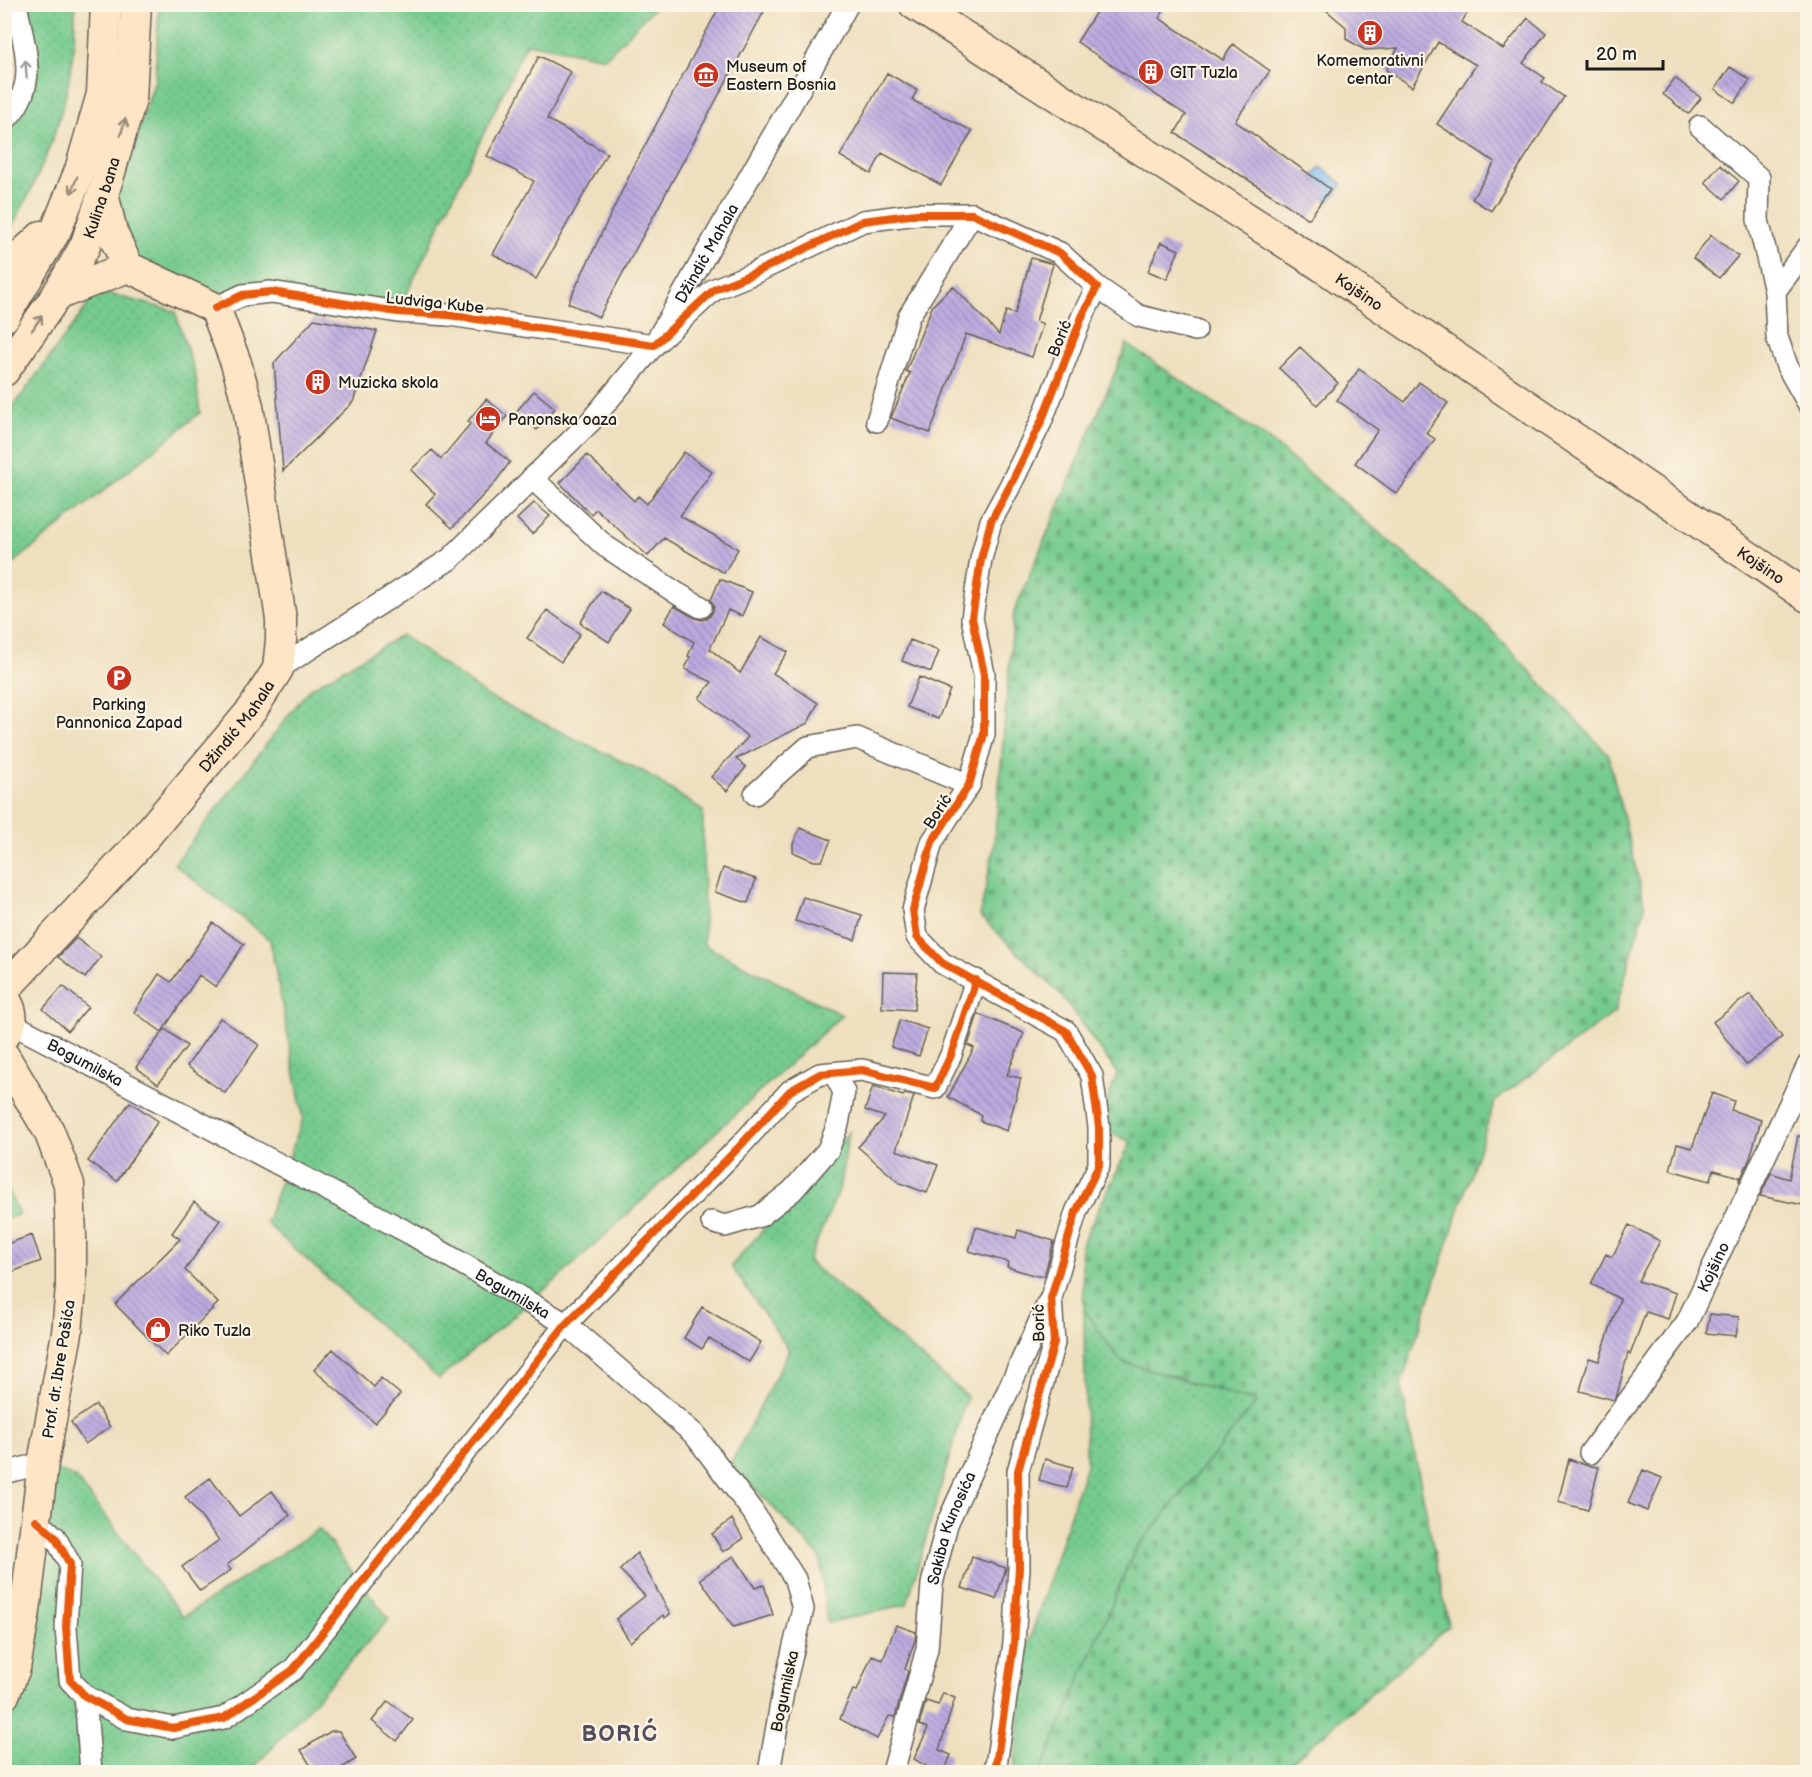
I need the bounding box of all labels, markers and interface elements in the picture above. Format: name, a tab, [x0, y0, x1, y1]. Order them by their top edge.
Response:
building icon: Komemorativni centar	[1355, 18, 1385, 48]
scale bar	[1587, 33, 1664, 71]
text: 20 m	[1596, 44, 1637, 65]
place label: Komemorativni centar	[1316, 52, 1424, 89]
building icon: GIT Tuzla	[1136, 57, 1166, 87]
place label: Museum of Eastern Bosnia	[726, 58, 836, 95]
one-way arrow	[21, 60, 32, 80]
museum icon: Museum of Eastern Bosnia	[691, 60, 721, 90]
place label: GIT Tuzla	[1170, 64, 1238, 83]
one-way arrow	[118, 118, 129, 137]
street label: Kulina bana	[80, 155, 125, 242]
one-way arrow	[68, 175, 79, 194]
street label: Džindić Mahala	[672, 201, 743, 307]
street label: Kojšino	[1331, 270, 1386, 316]
street label: Ludviga Kube	[385, 289, 485, 318]
one-way arrow	[31, 315, 43, 332]
street label: Borić	[1044, 317, 1076, 360]
building icon: Muzicka skola	[303, 367, 333, 397]
place label: Muzicka skola	[338, 374, 439, 393]
hotel icon: Panonska oaza	[473, 404, 503, 434]
place label: Panonska oaza	[508, 411, 617, 430]
street label: Kojšino	[1733, 543, 1788, 589]
parking icon: Parking Pannonica Zapad	[104, 663, 134, 693]
street label: Džindić Mahala	[196, 677, 279, 777]
place label: Parking Pannonica Zapad	[56, 696, 182, 733]
street label: Borić	[920, 790, 957, 833]
street label: Bogumilska	[43, 1036, 126, 1091]
street label: Kojšino	[1694, 1239, 1734, 1296]
street label: Bogumilska	[471, 1265, 553, 1324]
street label: Prof. dr. Ibre Pašića	[39, 1298, 80, 1440]
street label: Borić	[1030, 1303, 1049, 1342]
shop icon: Riko Tuzla	[143, 1315, 173, 1345]
place label: Riko Tuzla	[178, 1322, 251, 1341]
street label: Sakiba Kunosića	[924, 1469, 981, 1587]
street label: Bogumilska	[768, 1649, 803, 1734]
district label: BORIĆ	[582, 1718, 658, 1748]

